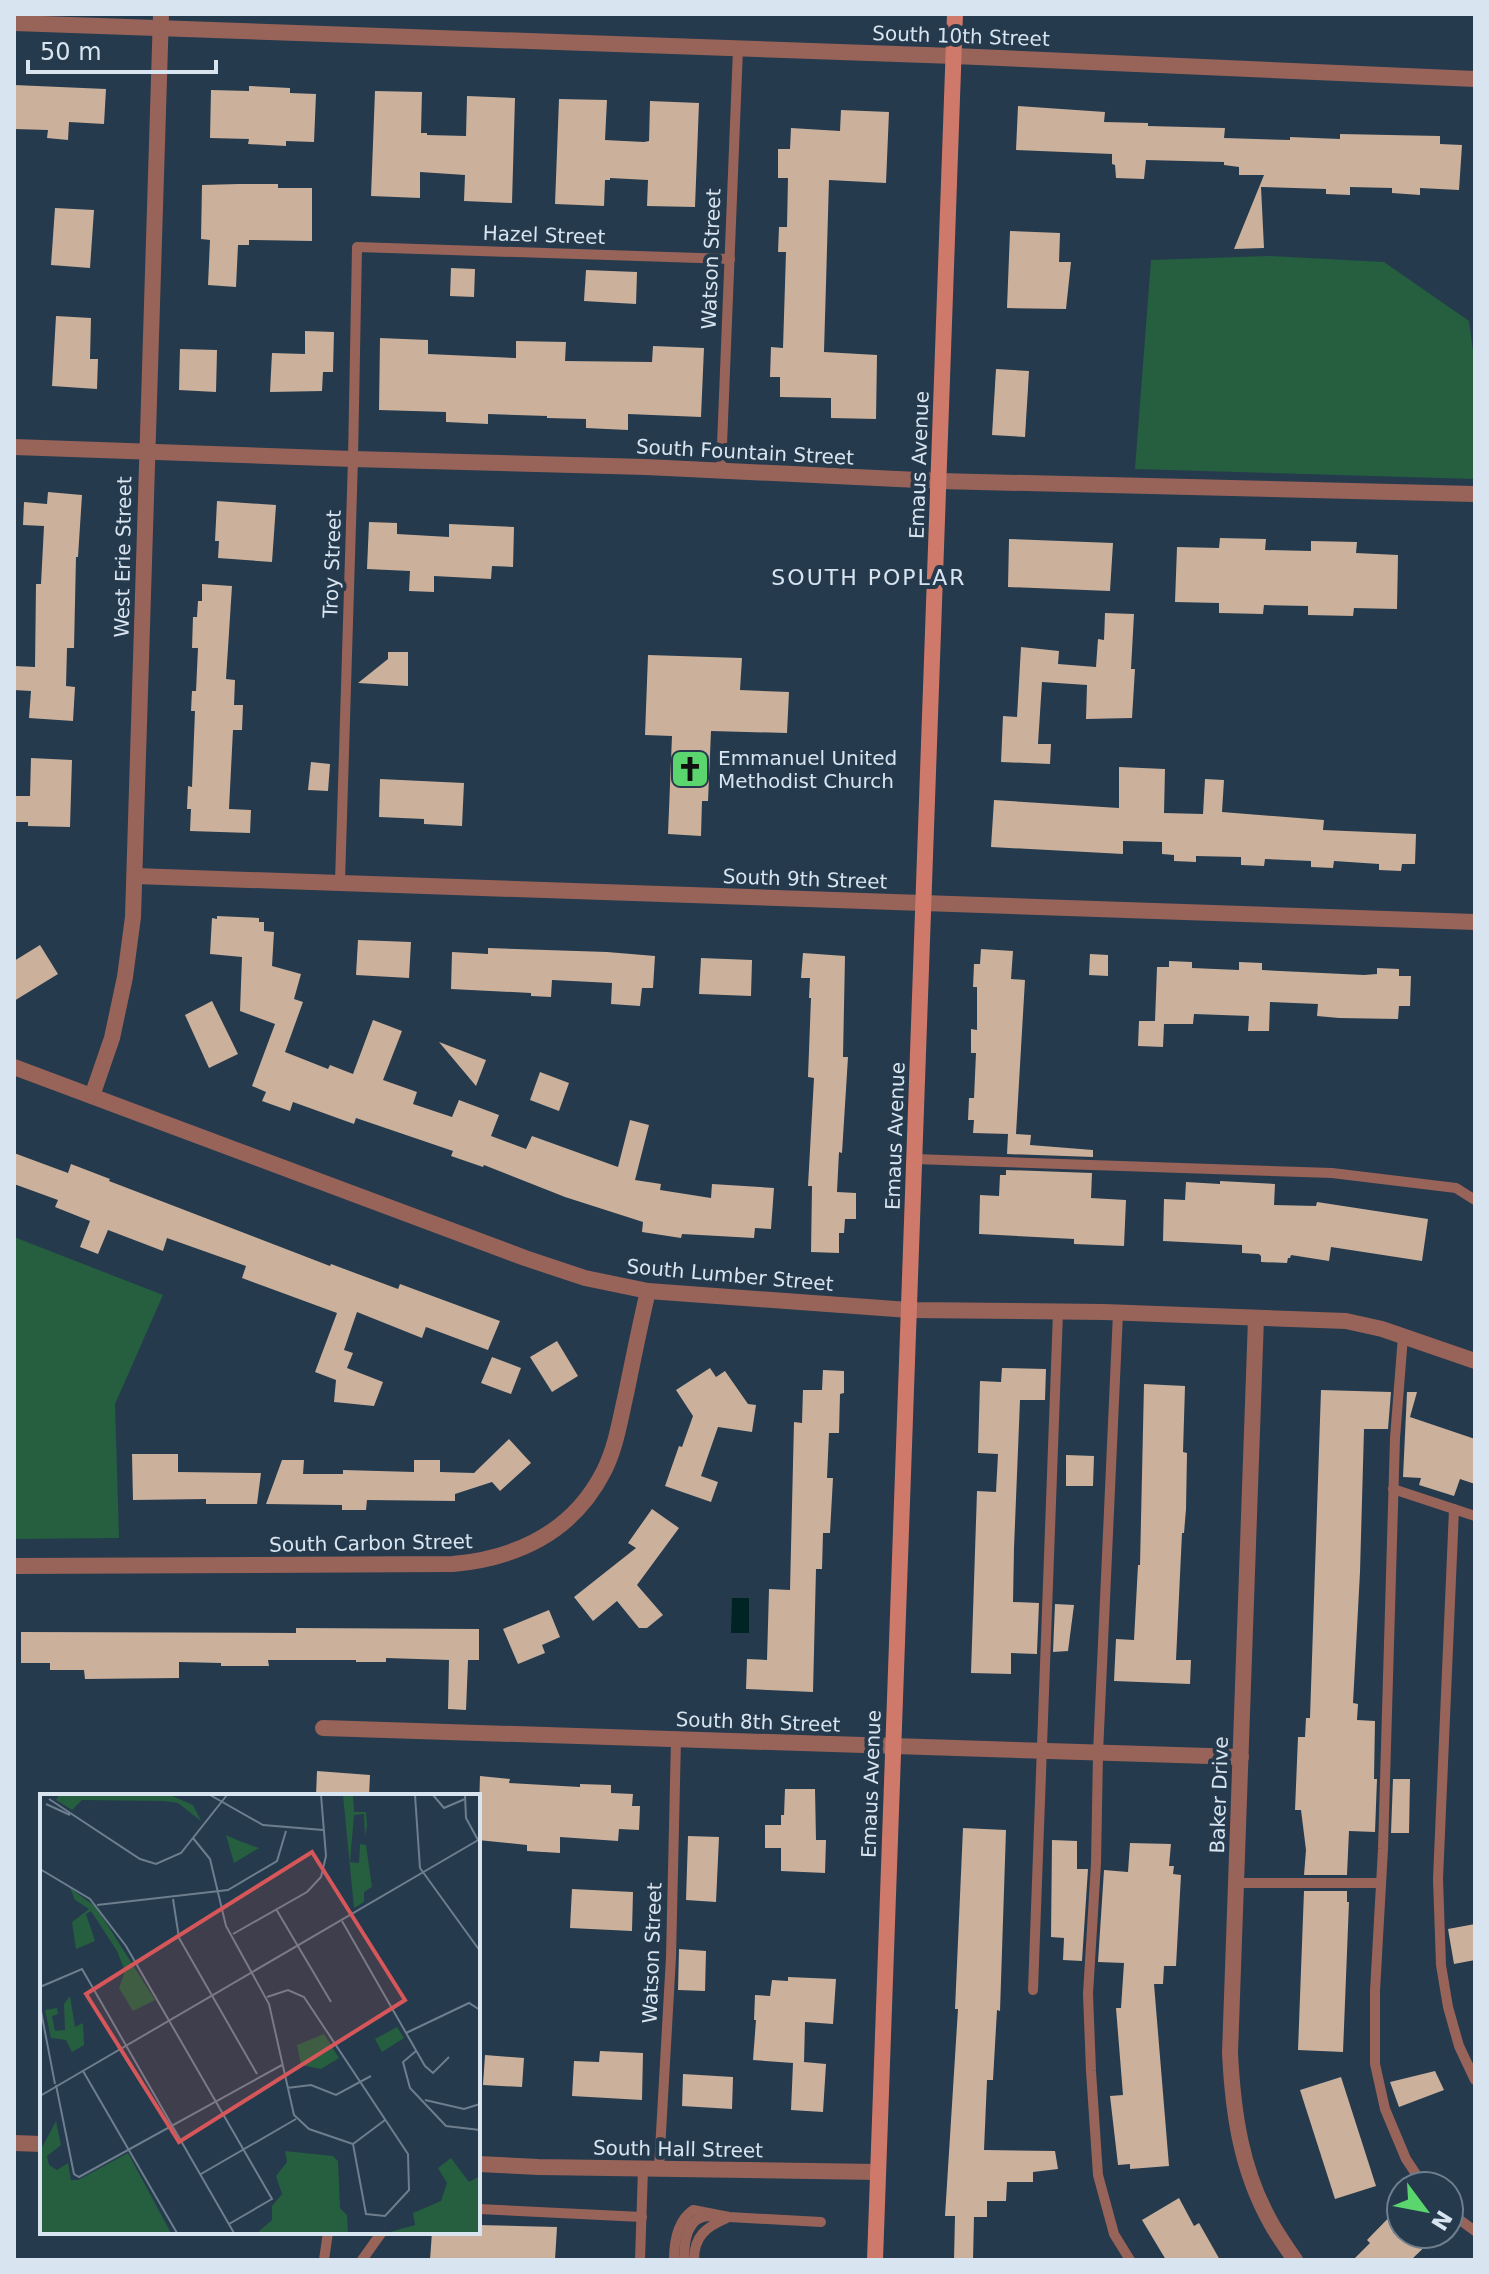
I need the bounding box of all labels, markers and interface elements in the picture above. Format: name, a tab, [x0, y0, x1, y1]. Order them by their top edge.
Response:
street label: South 10th Street	[872, 21, 1050, 51]
scale bar	[28, 24, 216, 74]
text: 50 m	[40, 38, 102, 66]
street label: Watson Street	[697, 188, 725, 330]
street label: Hazel Street	[482, 221, 606, 249]
street label: Emaus Avenue	[904, 391, 934, 539]
street label: South Fountain Street	[635, 434, 855, 470]
street label: West Erie Street	[110, 476, 136, 638]
street label: Troy Street	[318, 509, 346, 620]
district label: SOUTH POPLAR	[771, 565, 967, 590]
place label: Emmanuel United Methodist Church	[718, 746, 897, 793]
church icon: Emmanuel United Methodist Church	[669, 748, 711, 790]
street label: South 9th Street	[722, 864, 888, 894]
street label: Emaus Avenue	[880, 1062, 910, 1210]
street label: South Lumber Street	[625, 1254, 835, 1296]
street label: South Carbon Street	[269, 1529, 473, 1557]
street label: South 8th Street	[675, 1707, 841, 1737]
street label: Emaus Avenue	[856, 1710, 886, 1858]
street label: Baker Drive	[1205, 1736, 1233, 1854]
inset map	[40, 1794, 480, 2234]
street label: Watson Street	[638, 1882, 666, 2024]
street label: South Hall Street	[593, 2136, 763, 2162]
north arrow	[1385, 2170, 1465, 2250]
text: N	[1426, 2206, 1457, 2235]

